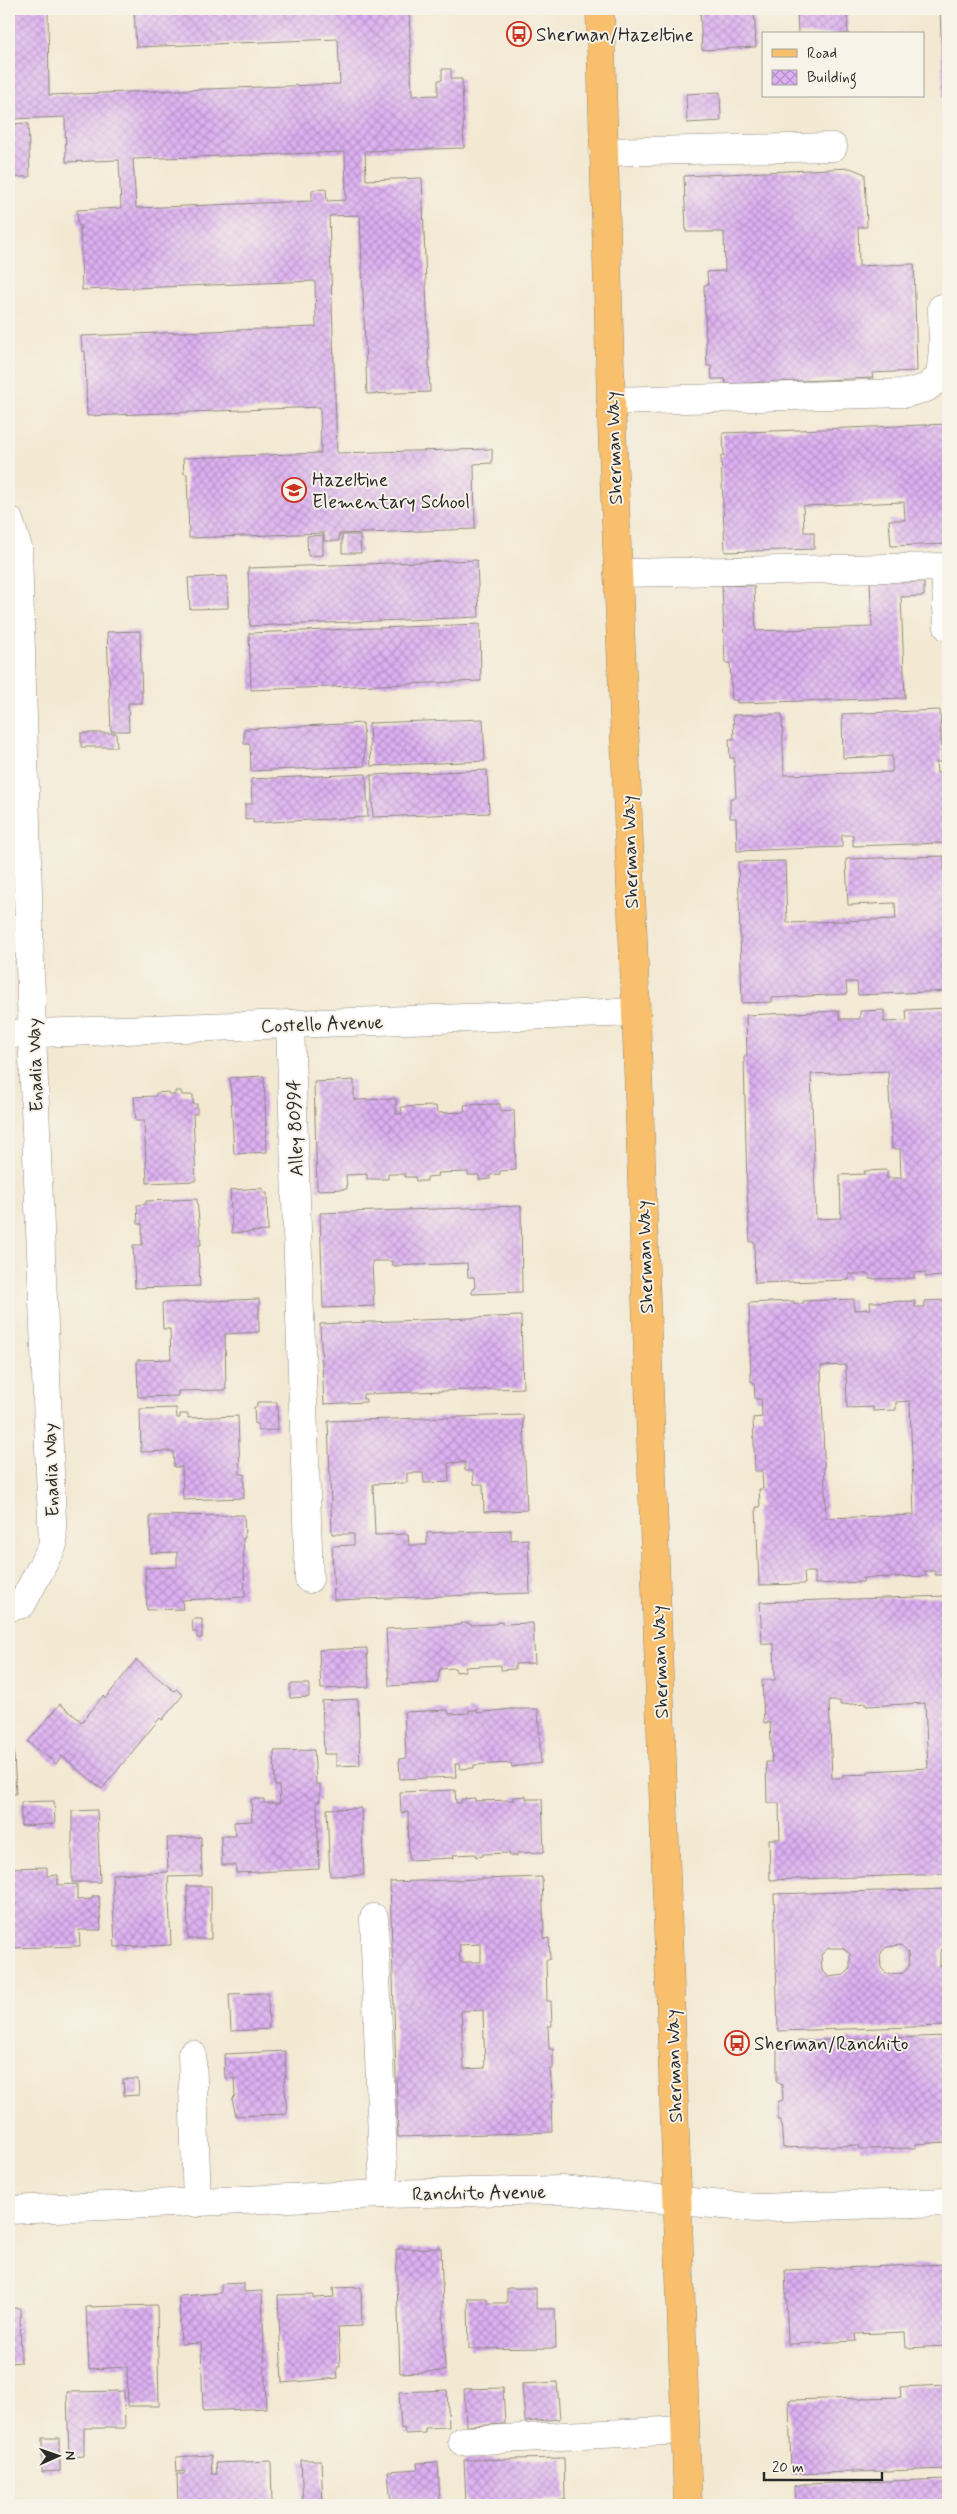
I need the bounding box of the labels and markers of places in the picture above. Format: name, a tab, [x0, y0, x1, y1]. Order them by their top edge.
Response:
bus stop icon: Sherman/Hazeltine	[506, 21, 532, 47]
place label: Sherman/Hazeltine	[536, 23, 694, 48]
place label: Hazeltine Elementary School	[312, 468, 470, 515]
school or university icon: Hazeltine Elementary School	[281, 477, 307, 503]
bus stop icon: Sherman/Ranchito	[724, 2030, 750, 2056]
place label: Sherman/Ranchito	[754, 2032, 908, 2057]

